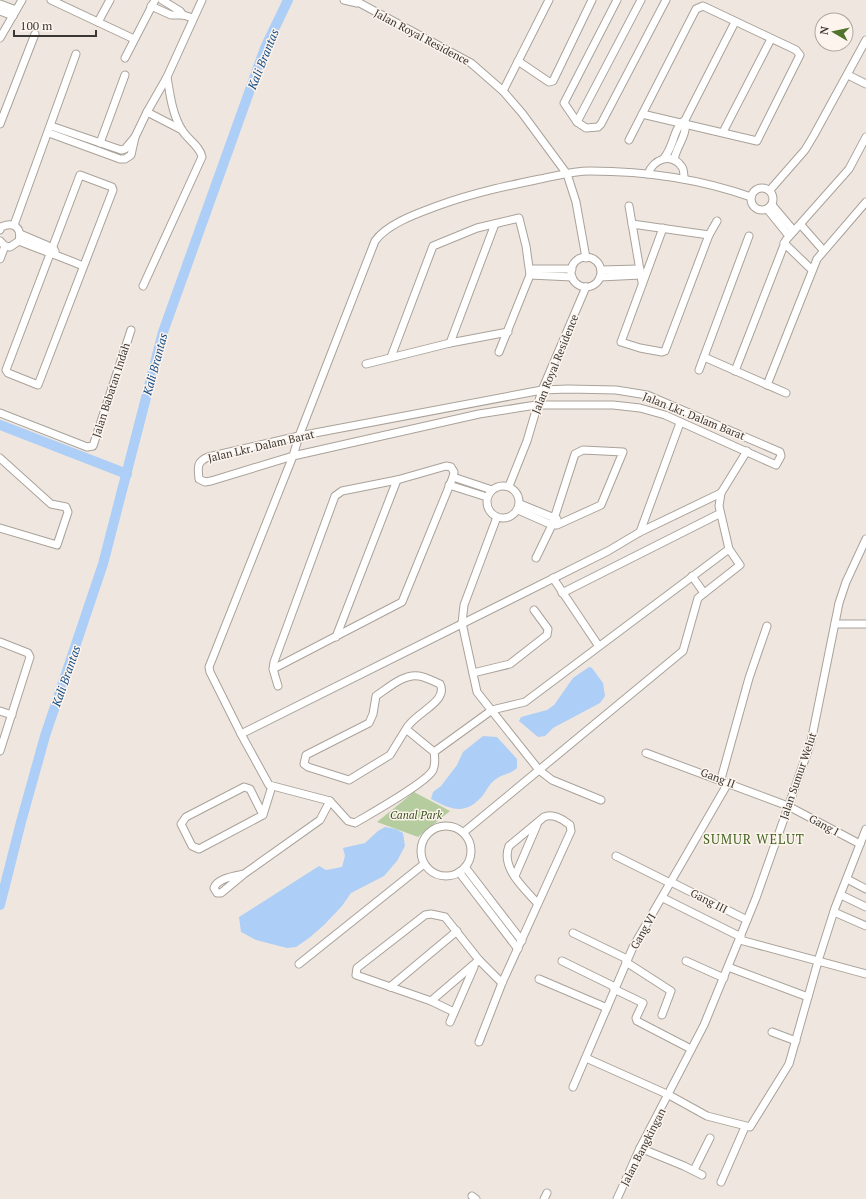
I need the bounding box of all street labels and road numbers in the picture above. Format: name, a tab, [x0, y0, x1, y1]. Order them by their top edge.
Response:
street label: Jalan Royal Residence	[372, 6, 473, 68]
street label: Jalan Royal Residence	[529, 312, 582, 416]
street label: Jalan Babatan Indah	[89, 340, 133, 439]
street label: Jalan Lkr. Dalam Barat	[641, 389, 747, 443]
street label: Jalan Lkr. Dalam Barat	[206, 427, 316, 465]
street label: Jalan Sumur Welut	[777, 731, 819, 821]
street label: Gang II	[699, 765, 737, 791]
street label: Gang I	[807, 811, 842, 839]
street label: Gang III	[688, 886, 730, 916]
street label: Gang VI	[627, 910, 659, 951]
street label: Jalan Bangkingan	[617, 1105, 669, 1188]

